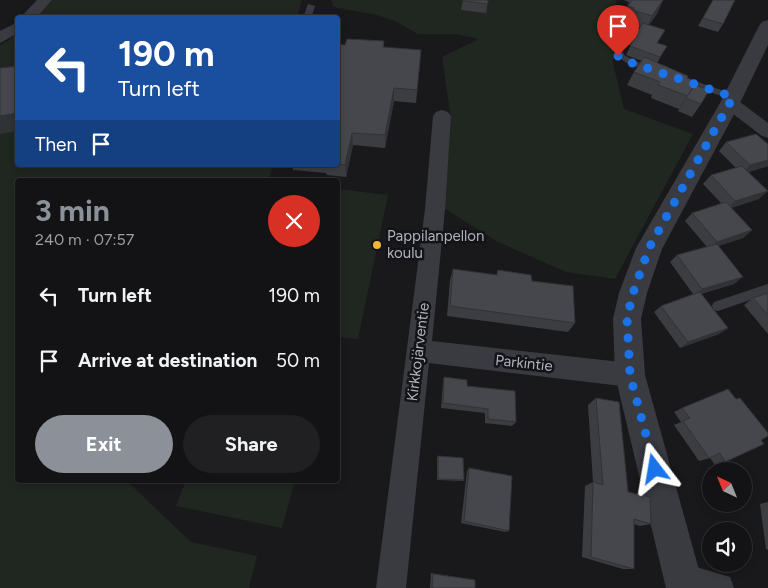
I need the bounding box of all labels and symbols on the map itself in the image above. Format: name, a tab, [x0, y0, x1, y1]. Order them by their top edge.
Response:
pin	[597, 5, 639, 56]
place label: Pappilanpellon koulu	[387, 227, 484, 262]
marker: Pappilanpellon koulu	[371, 239, 383, 251]
street label: Kirkkojärventie	[403, 302, 433, 402]
street label: Parkintie	[494, 351, 554, 375]
position arrow	[628, 442, 680, 494]
north arrow	[702, 462, 752, 512]

